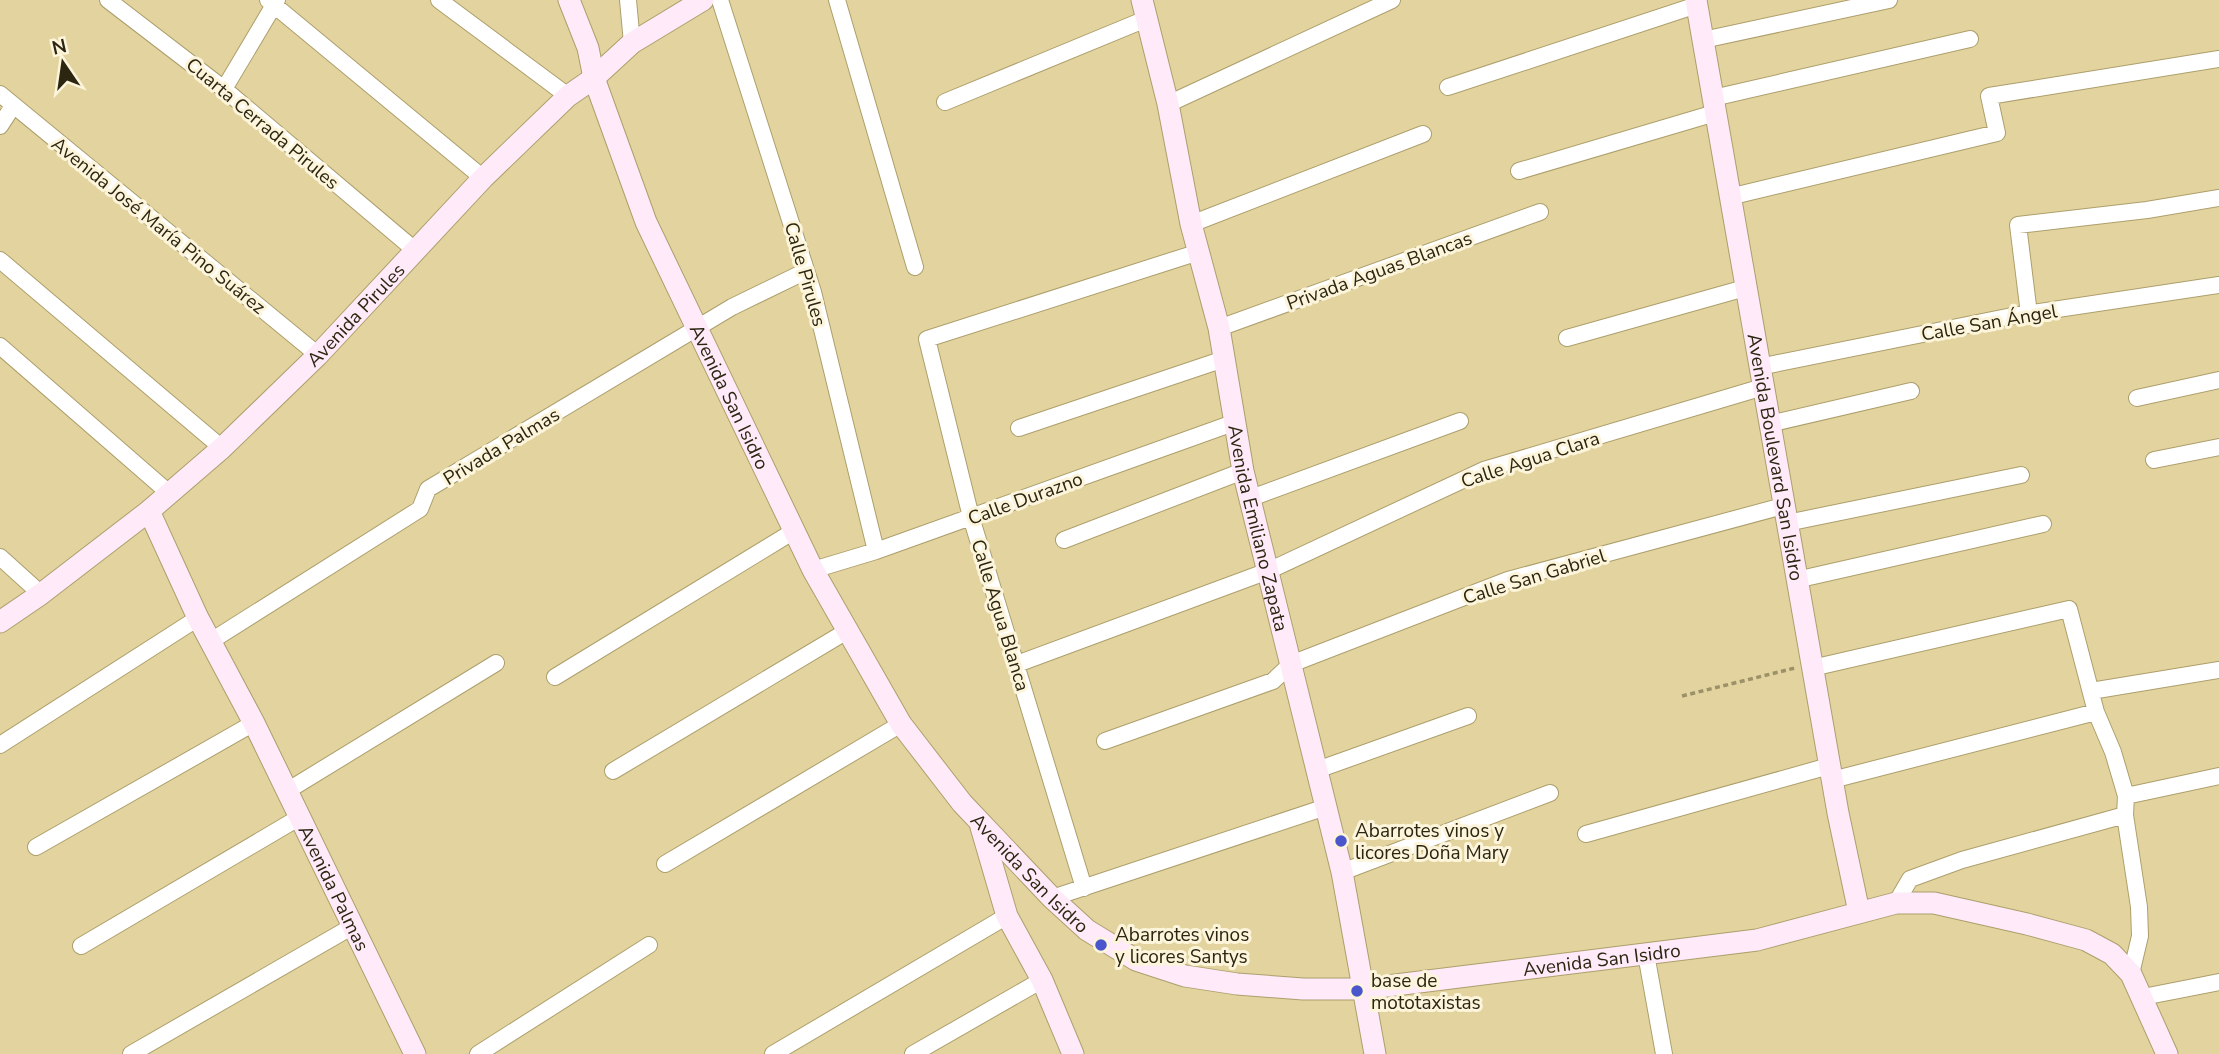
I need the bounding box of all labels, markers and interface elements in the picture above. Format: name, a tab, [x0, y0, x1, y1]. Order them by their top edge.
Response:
north arrow	[28, 28, 98, 98]
text: N	[50, 33, 69, 62]
street label: Cuarta Cerrada Pirules	[180, 52, 345, 196]
street label: Avenida José María Pino Suárez	[46, 131, 271, 320]
street label: Calle Pirules	[778, 219, 832, 329]
street label: Privada Aguas Blancas	[1283, 225, 1476, 317]
street label: Avenida Pirules	[301, 258, 411, 373]
street label: Calle San Ángel	[1919, 298, 2060, 348]
street label: Avenida San Isidro	[683, 320, 775, 474]
street label: Avenida Boulevard San Isidro	[1740, 332, 1809, 583]
street label: Privada Palmas	[438, 402, 565, 492]
street label: Avenida Emiliano Zapata	[1221, 423, 1294, 634]
street label: Calle Agua Clara	[1458, 425, 1603, 495]
street label: Calle Durazno	[964, 466, 1086, 532]
street label: Calle Agua Blanca	[965, 536, 1035, 694]
street label: Calle San Gabriel	[1460, 543, 1609, 611]
street label: Avenida San Isidro	[964, 808, 1094, 939]
place label: Abarrotes vinos y licores Doña Mary	[1355, 818, 1509, 866]
street label: Avenida Palmas	[292, 821, 375, 956]
marker: Abarrotes vinos y licores Doña Mary	[1333, 833, 1349, 849]
place label: Abarrotes vinos y licores Santys	[1115, 922, 1249, 970]
marker: Abarrotes vinos y licores Santys	[1093, 937, 1109, 953]
street label: Avenida San Isidro	[1521, 938, 1682, 983]
place label: base de mototaxistas	[1371, 968, 1481, 1016]
marker: base de mototaxistas	[1349, 983, 1365, 999]

